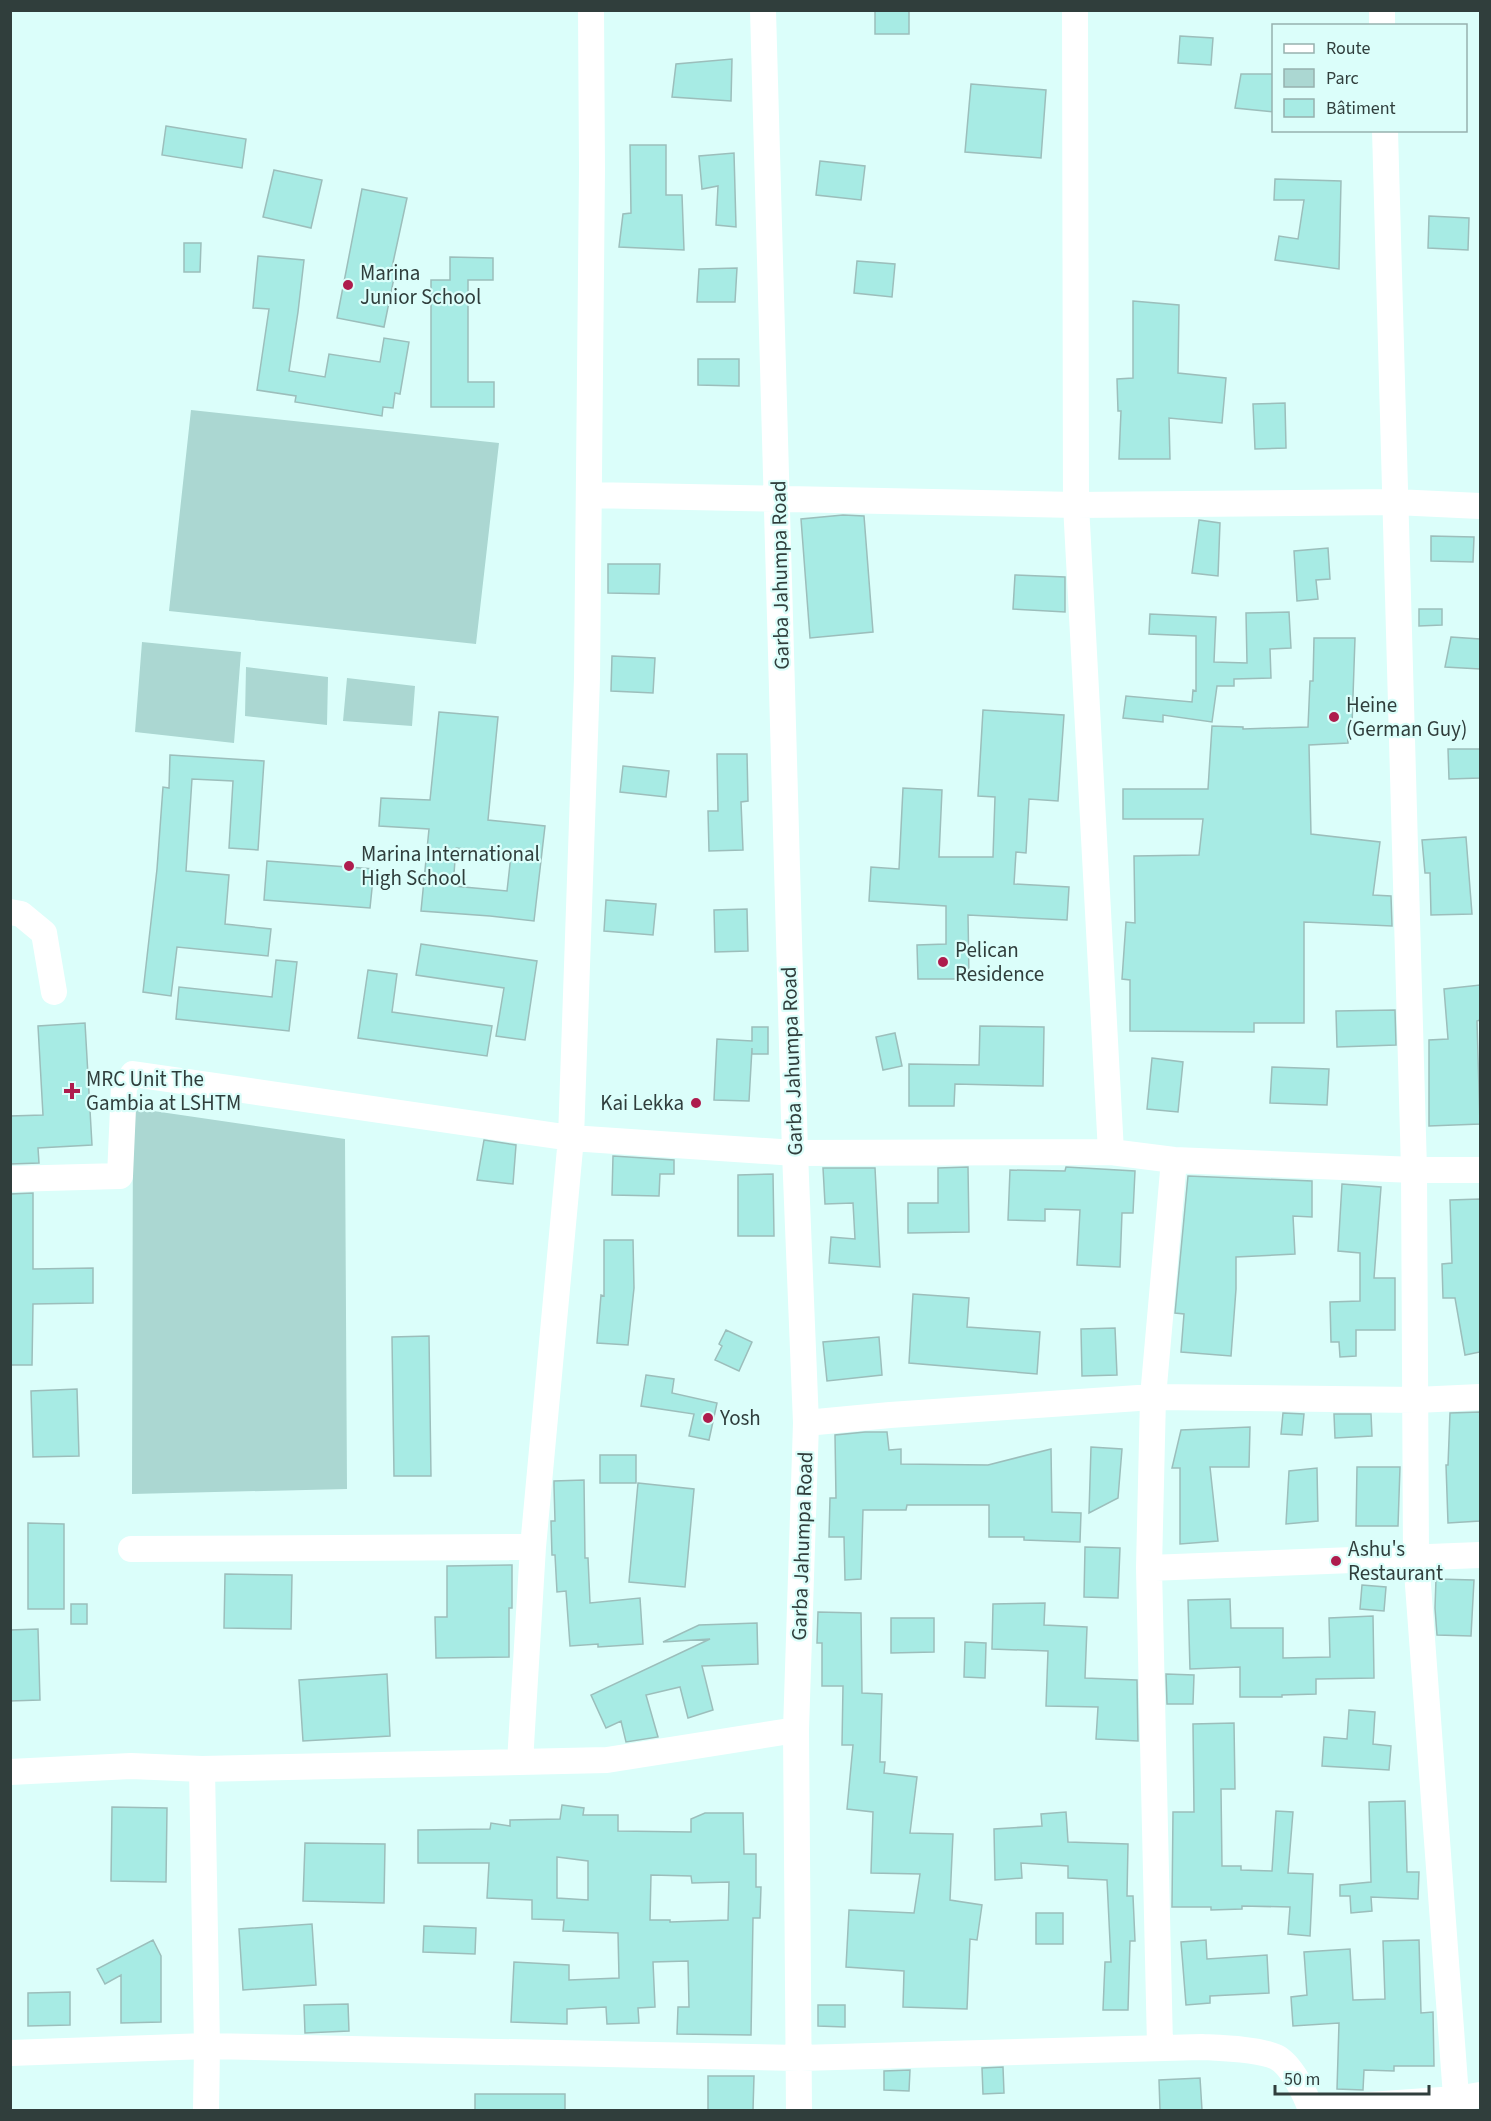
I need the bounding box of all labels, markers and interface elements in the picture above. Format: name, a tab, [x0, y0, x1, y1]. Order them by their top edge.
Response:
legend	[1272, 24, 1467, 132]
text: Route	[1326, 36, 1370, 61]
text: Parc	[1326, 66, 1359, 91]
text: Bâtiment	[1326, 96, 1396, 121]
place label: Marina Junior School	[360, 258, 481, 312]
marker: Marina Junior School	[341, 278, 355, 292]
street label: Garba Jahumpa Road	[763, 480, 797, 670]
place label: Heine (German Guy)	[1346, 690, 1467, 744]
marker: Heine (German Guy)	[1327, 710, 1341, 724]
place label: Marina International High School	[361, 839, 540, 893]
marker: Marina International High School	[342, 859, 356, 873]
place label: Pelican Residence	[955, 935, 1044, 989]
marker: Pelican Residence	[936, 955, 950, 969]
street label: Garba Jahumpa Road	[774, 966, 810, 1156]
place label: MRC Unit The Gambia at LSHTM	[86, 1064, 241, 1118]
marker: MRC Unit The Gambia at LSHTM	[63, 1082, 81, 1100]
place label: Kai Lekka	[600, 1088, 684, 1118]
marker: Kai Lekka	[689, 1096, 703, 1110]
place label: Yosh	[719, 1403, 761, 1433]
marker: Yosh	[701, 1411, 715, 1425]
street label: Garba Jahumpa Road	[784, 1451, 820, 1641]
place label: Ashu's Restaurant	[1348, 1534, 1443, 1588]
marker: Ashu's Restaurant	[1329, 1554, 1343, 1568]
scale bar	[1275, 2058, 1430, 2096]
text: 50 m	[1284, 2067, 1320, 2092]

